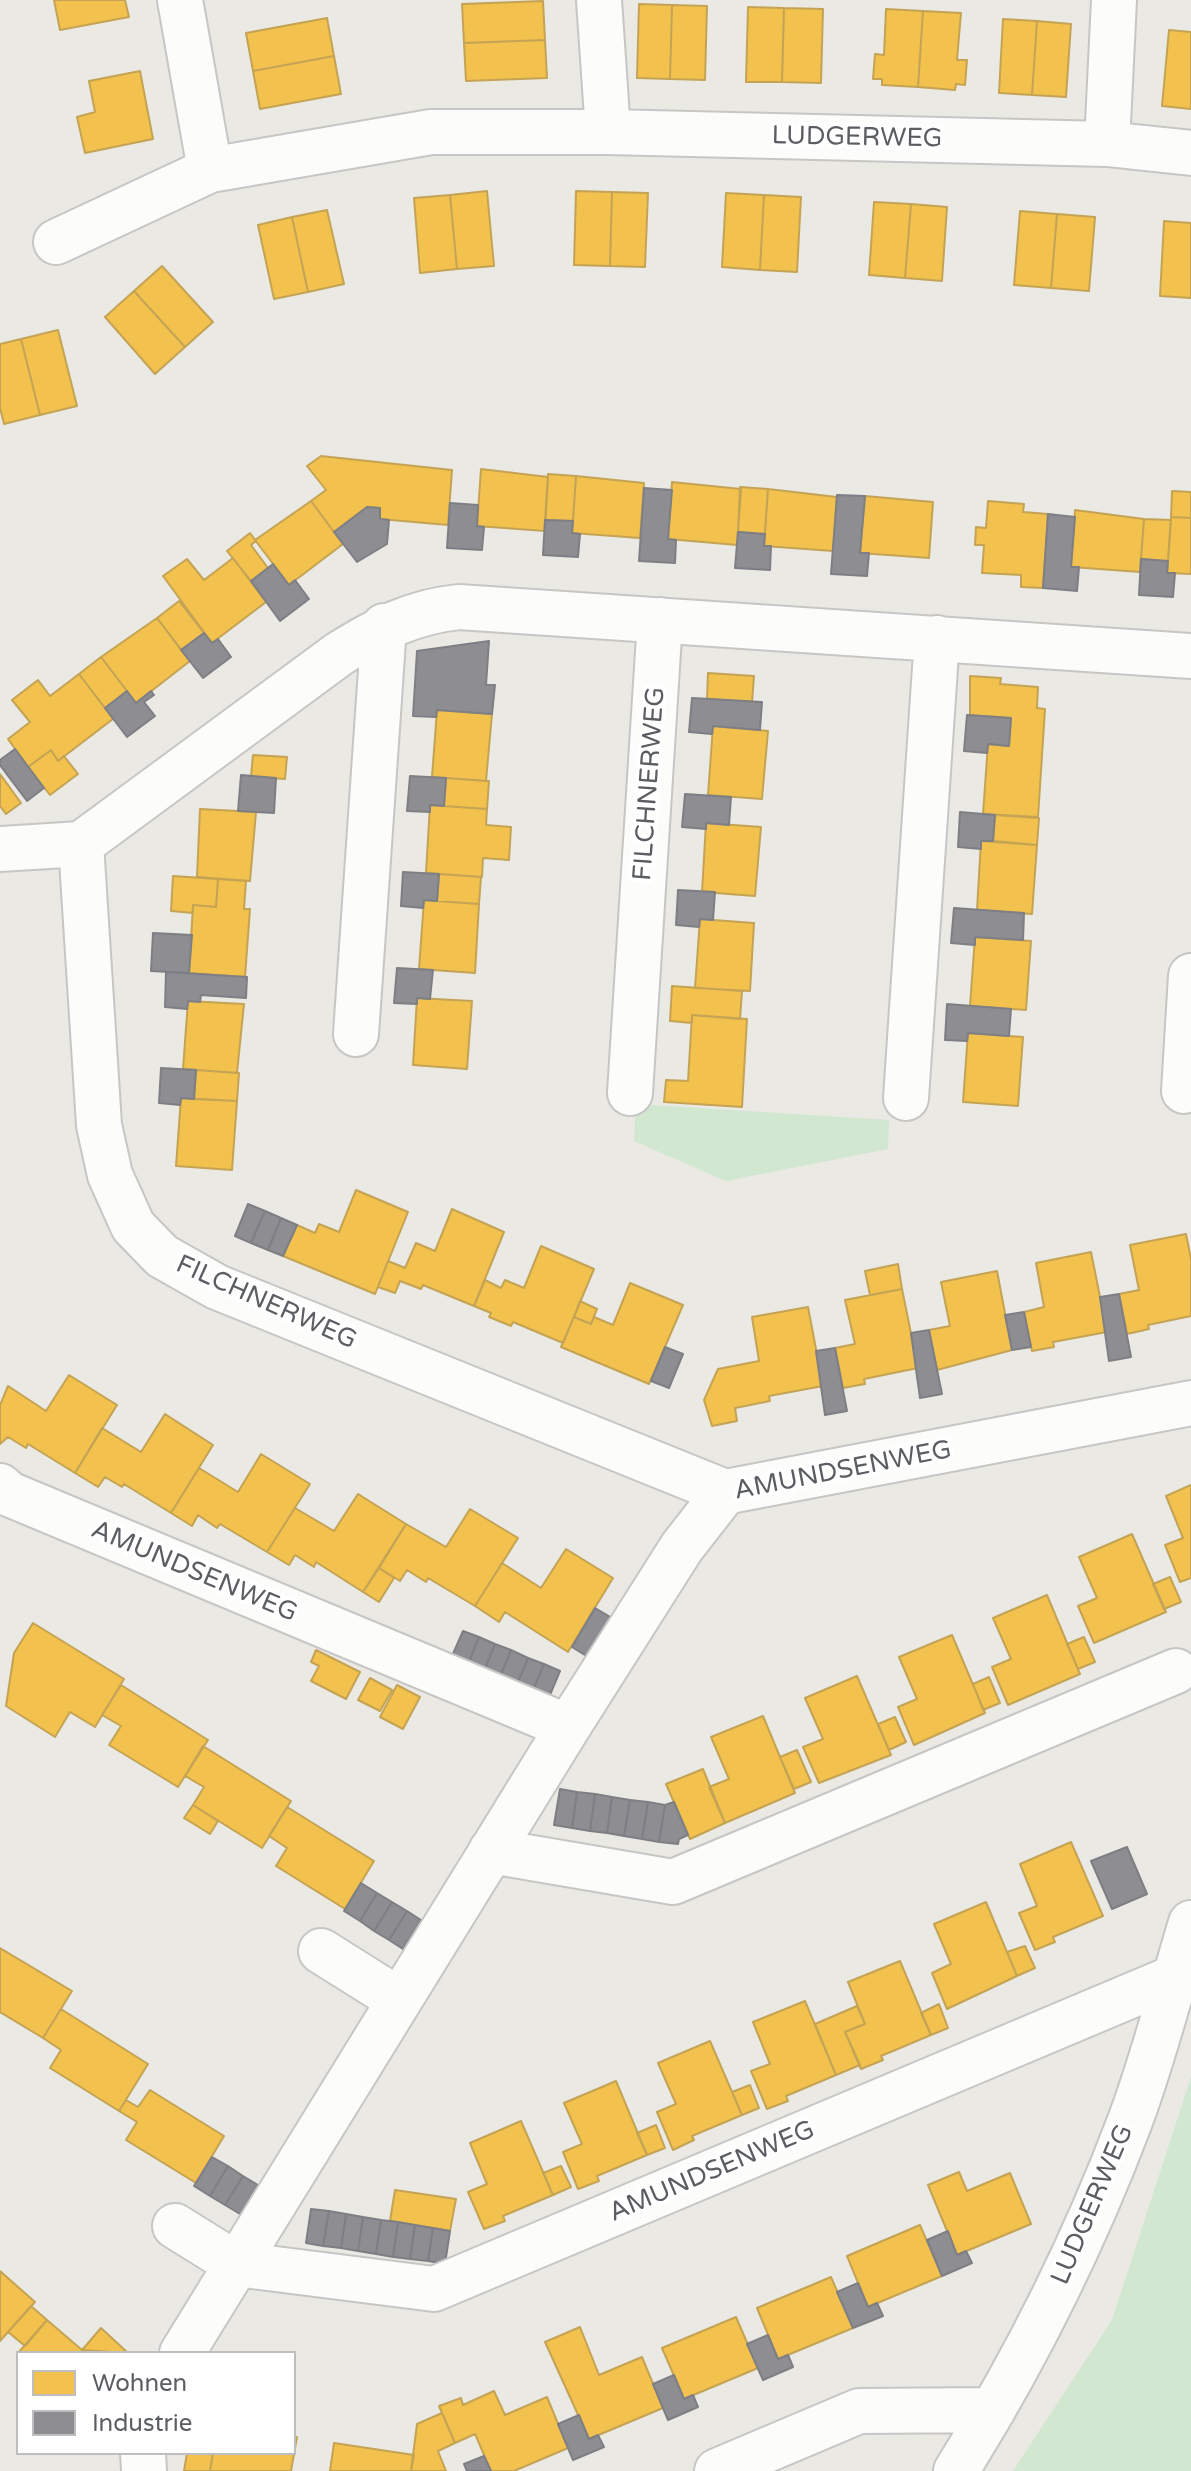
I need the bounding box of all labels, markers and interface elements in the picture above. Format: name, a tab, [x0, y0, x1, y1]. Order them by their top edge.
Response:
street label: LUDGERWEG	[771, 121, 943, 155]
street label: FILCHNERWEG	[628, 686, 672, 882]
street label: FILCHNERWEG	[171, 1249, 361, 1357]
street label: AMUNDSENWEG	[732, 1435, 954, 1507]
street label: AMUNDSENWEG	[86, 1515, 302, 1629]
street label: AMUNDSENWEG	[604, 2115, 820, 2229]
street label: LUDGERWEG	[1045, 2120, 1141, 2290]
legend	[16, 2351, 296, 2455]
text: Wohnen	[92, 2369, 187, 2398]
text: Industrie	[92, 2409, 192, 2438]

